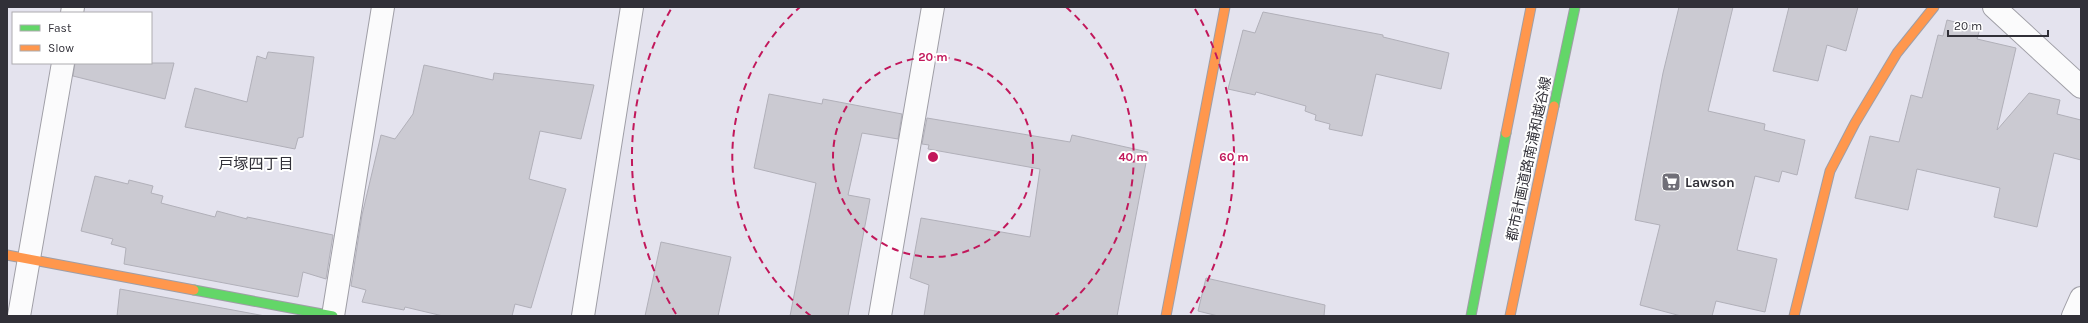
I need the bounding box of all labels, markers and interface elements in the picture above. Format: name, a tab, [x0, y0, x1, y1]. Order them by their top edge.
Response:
legend	[12, 12, 152, 64]
scale bar	[1948, 12, 2048, 38]
text: 20 m	[1954, 19, 1982, 33]
text: Fast	[48, 21, 72, 35]
text: Slow	[48, 41, 74, 55]
text: 20 m	[918, 50, 948, 64]
street label: 都市計画道路南浦和越谷線	[1503, 75, 1555, 243]
centre of rings	[926, 150, 940, 164]
text: 40 m	[1118, 150, 1148, 164]
text: 60 m	[1219, 150, 1249, 164]
district label: 戸塚四丁目	[218, 155, 294, 173]
supermarket icon: Lawson	[1660, 171, 1682, 193]
place label: Lawson	[1685, 174, 1735, 191]

